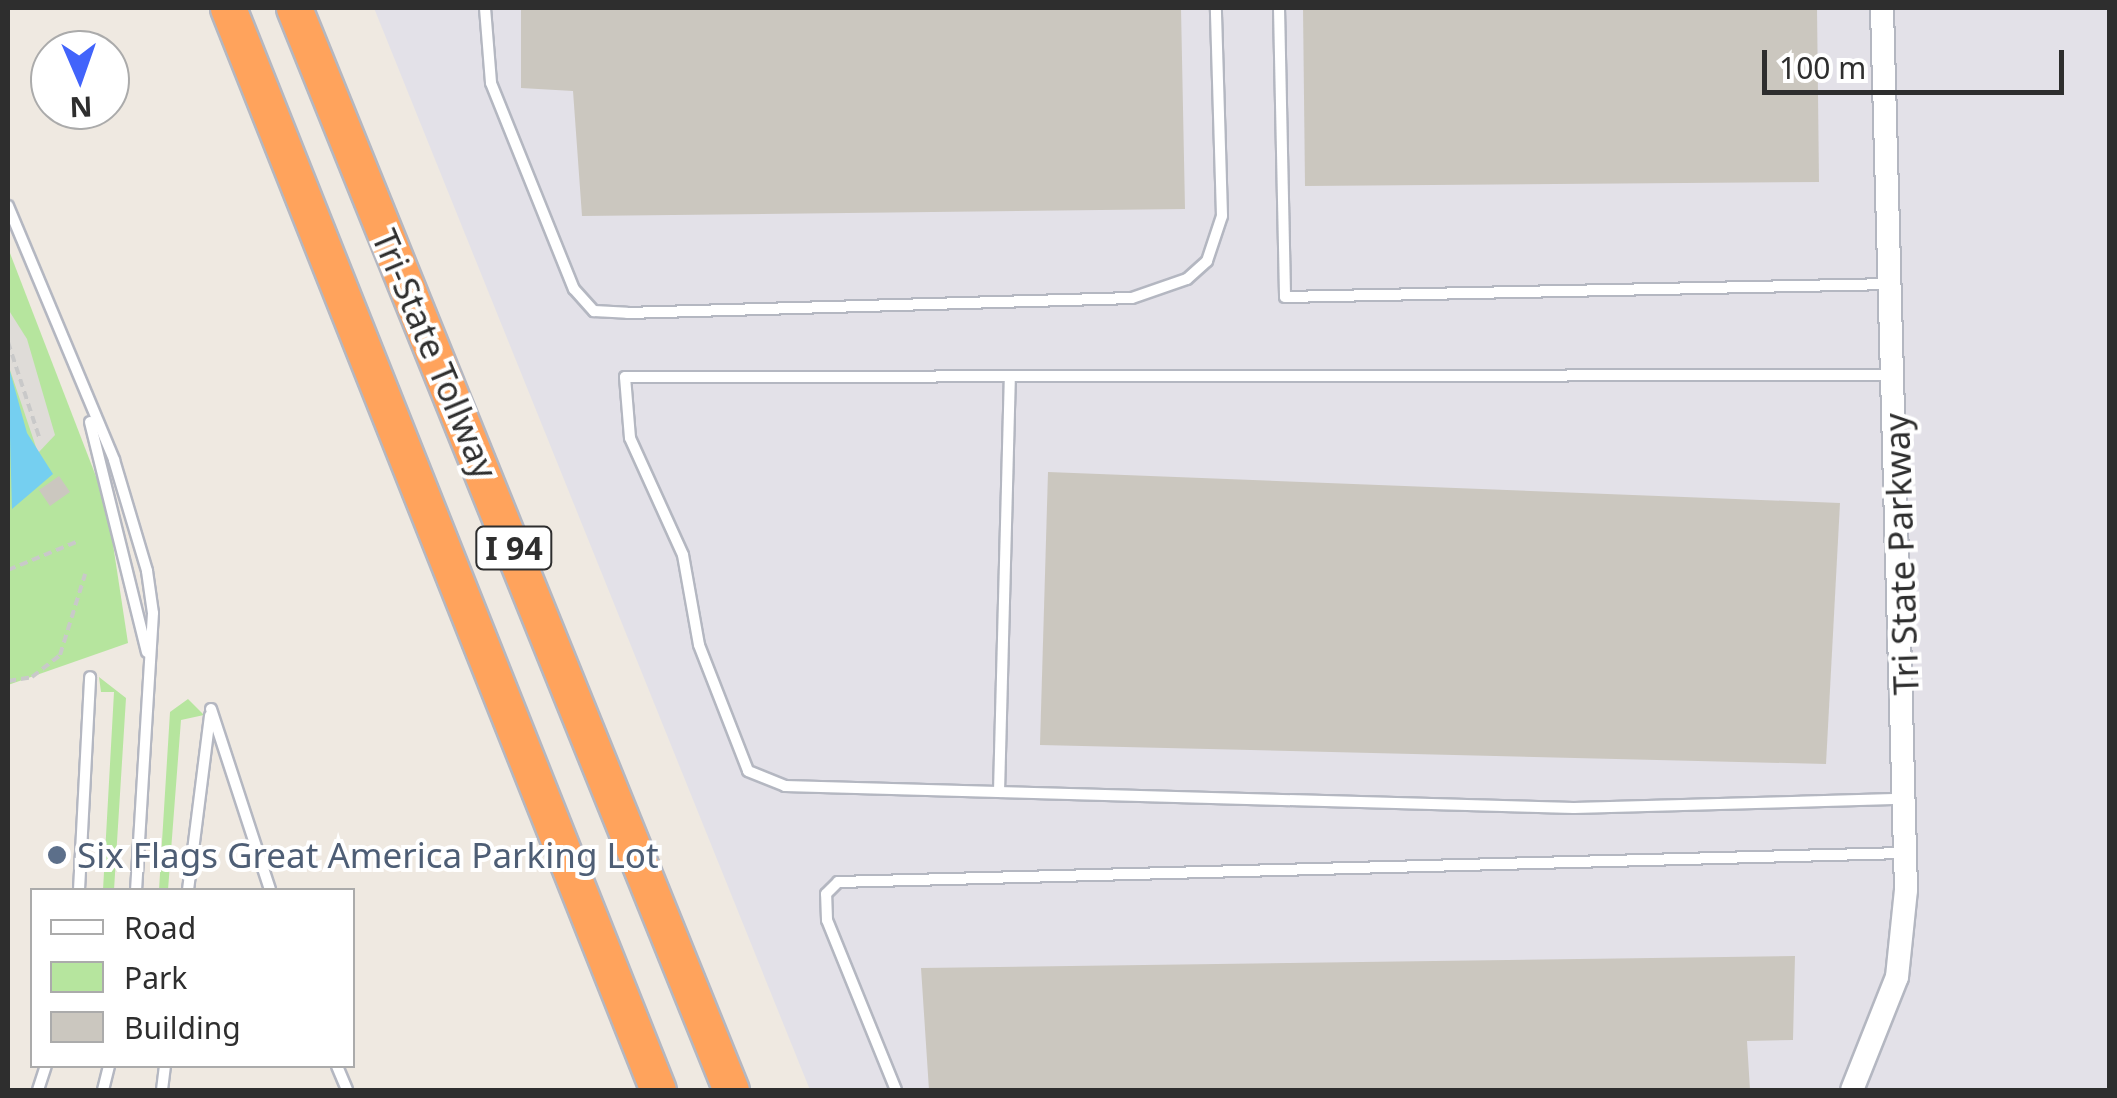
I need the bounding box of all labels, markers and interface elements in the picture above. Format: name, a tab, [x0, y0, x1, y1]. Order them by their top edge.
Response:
north arrow	[30, 30, 130, 130]
scale bar	[1767, 30, 2070, 92]
text: 100 m	[1779, 47, 1866, 88]
text: N	[69, 89, 93, 127]
street label: Tri-State Tollway	[364, 223, 506, 485]
street label: Tri State Parkway	[1875, 412, 1927, 696]
road number: I 94	[474, 521, 554, 575]
place label: Six Flags Great America Parking Lot	[77, 834, 659, 876]
marker: Six Flags Great America Parking Lot	[46, 844, 68, 866]
legend	[30, 888, 355, 1068]
text: Road	[124, 907, 196, 948]
text: Park	[124, 957, 187, 998]
text: Building	[124, 1007, 241, 1048]

